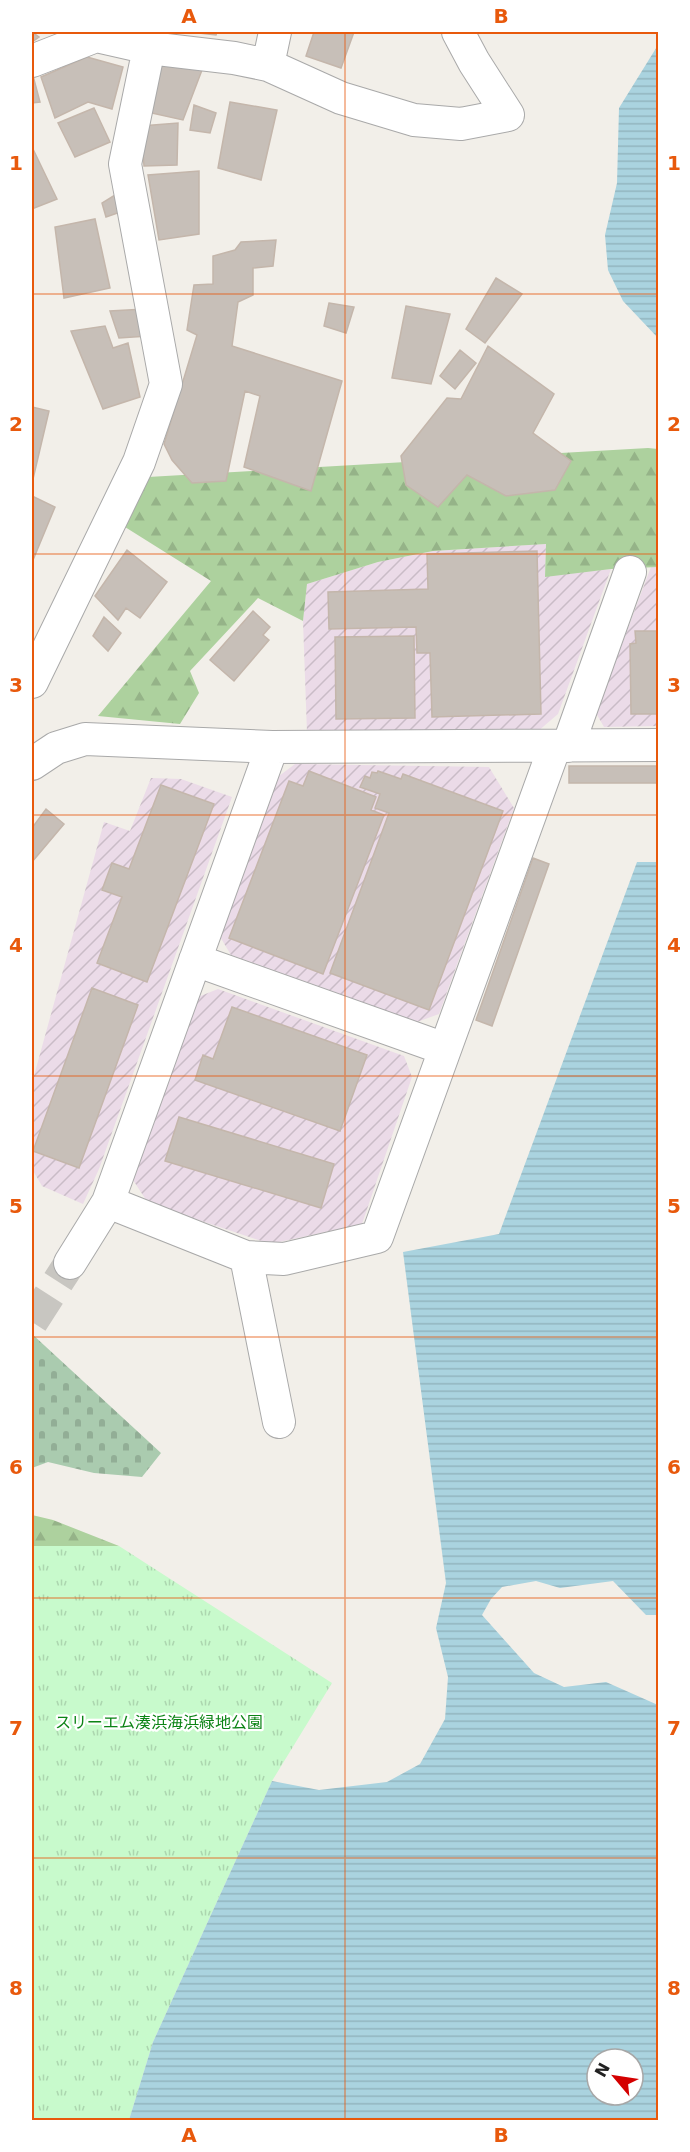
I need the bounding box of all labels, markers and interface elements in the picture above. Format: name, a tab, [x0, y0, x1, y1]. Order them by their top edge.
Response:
text: A	[181, 4, 197, 28]
text: B	[493, 4, 509, 28]
text: 1	[9, 151, 23, 175]
text: 1	[667, 151, 681, 175]
text: 2	[9, 412, 23, 436]
text: 2	[667, 412, 681, 436]
text: 3	[9, 673, 23, 697]
text: 3	[667, 673, 681, 697]
text: 4	[9, 933, 23, 957]
text: 4	[667, 933, 681, 957]
text: 5	[9, 1194, 23, 1218]
text: 5	[667, 1194, 681, 1218]
text: 6	[9, 1455, 23, 1479]
text: 6	[667, 1455, 681, 1479]
park label: スリーエム湊浜海浜緑地公園	[55, 1713, 263, 1732]
text: 7	[9, 1716, 23, 1740]
text: 7	[667, 1716, 681, 1740]
text: 8	[9, 1976, 23, 2000]
text: 8	[667, 1976, 681, 2000]
north arrow	[585, 2047, 645, 2107]
text: N	[591, 2060, 614, 2080]
text: A	[181, 2123, 197, 2147]
text: B	[493, 2123, 509, 2147]

